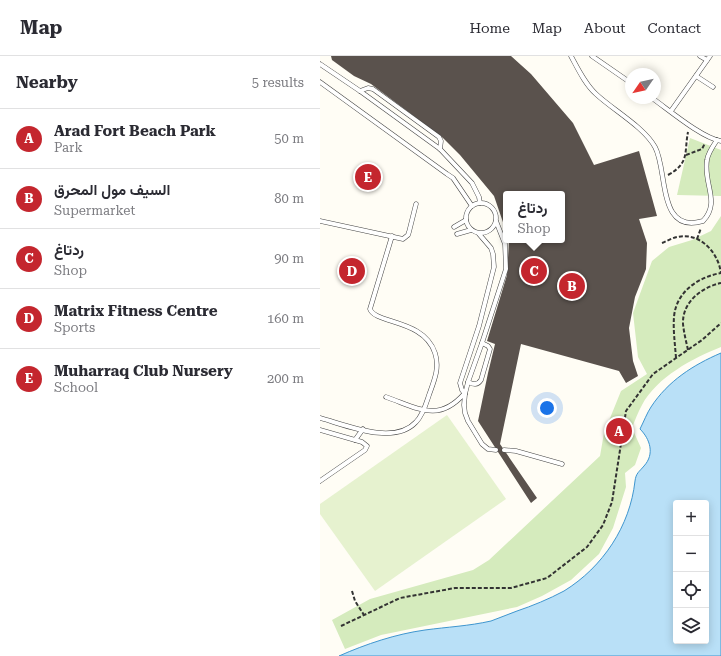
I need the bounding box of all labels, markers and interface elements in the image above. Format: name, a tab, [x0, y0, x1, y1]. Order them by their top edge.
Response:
text: Map	[20, 16, 62, 39]
text: Home	[469, 20, 510, 36]
text: Map	[532, 20, 562, 36]
text: About	[584, 20, 626, 36]
text: Contact	[648, 20, 701, 36]
north arrow	[625, 68, 661, 104]
text: Nearby	[16, 72, 78, 92]
text: 5 results	[252, 75, 304, 90]
text: Arad Fort Beach Park	[54, 122, 216, 140]
text: A	[24, 131, 34, 146]
text: 50 m	[274, 131, 304, 146]
text: Park	[54, 140, 83, 155]
pin: E	[355, 162, 381, 192]
text: السيف مول المحرق	[54, 181, 170, 199]
text: B	[24, 191, 34, 206]
text: 80 m	[274, 191, 304, 206]
popup	[503, 191, 565, 243]
text: ردتاغ	[518, 199, 547, 217]
text: Supermarket	[54, 203, 135, 218]
text: Shop	[518, 221, 550, 236]
text: ردتاغ	[54, 241, 84, 259]
text: C	[24, 251, 34, 266]
text: 90 m	[274, 251, 304, 266]
pin: D	[339, 256, 365, 286]
pin: C	[521, 256, 547, 286]
text: Shop	[54, 263, 87, 278]
pin: B	[559, 271, 585, 301]
text: Matrix Fitness Centre	[54, 302, 218, 320]
text: D	[24, 311, 34, 326]
text: 160 m	[267, 311, 304, 326]
text: Sports	[54, 320, 95, 335]
text: Muharraq Club Nursery	[54, 362, 233, 380]
text: E	[25, 371, 33, 386]
text: 200 m	[267, 371, 304, 386]
text: School	[54, 380, 98, 395]
your location	[537, 398, 557, 418]
pin: A	[606, 416, 632, 446]
map controls	[673, 500, 709, 644]
button: +	[673, 500, 709, 536]
button: −	[673, 536, 709, 572]
button: locate	[673, 572, 709, 608]
button: layers	[673, 608, 709, 644]

